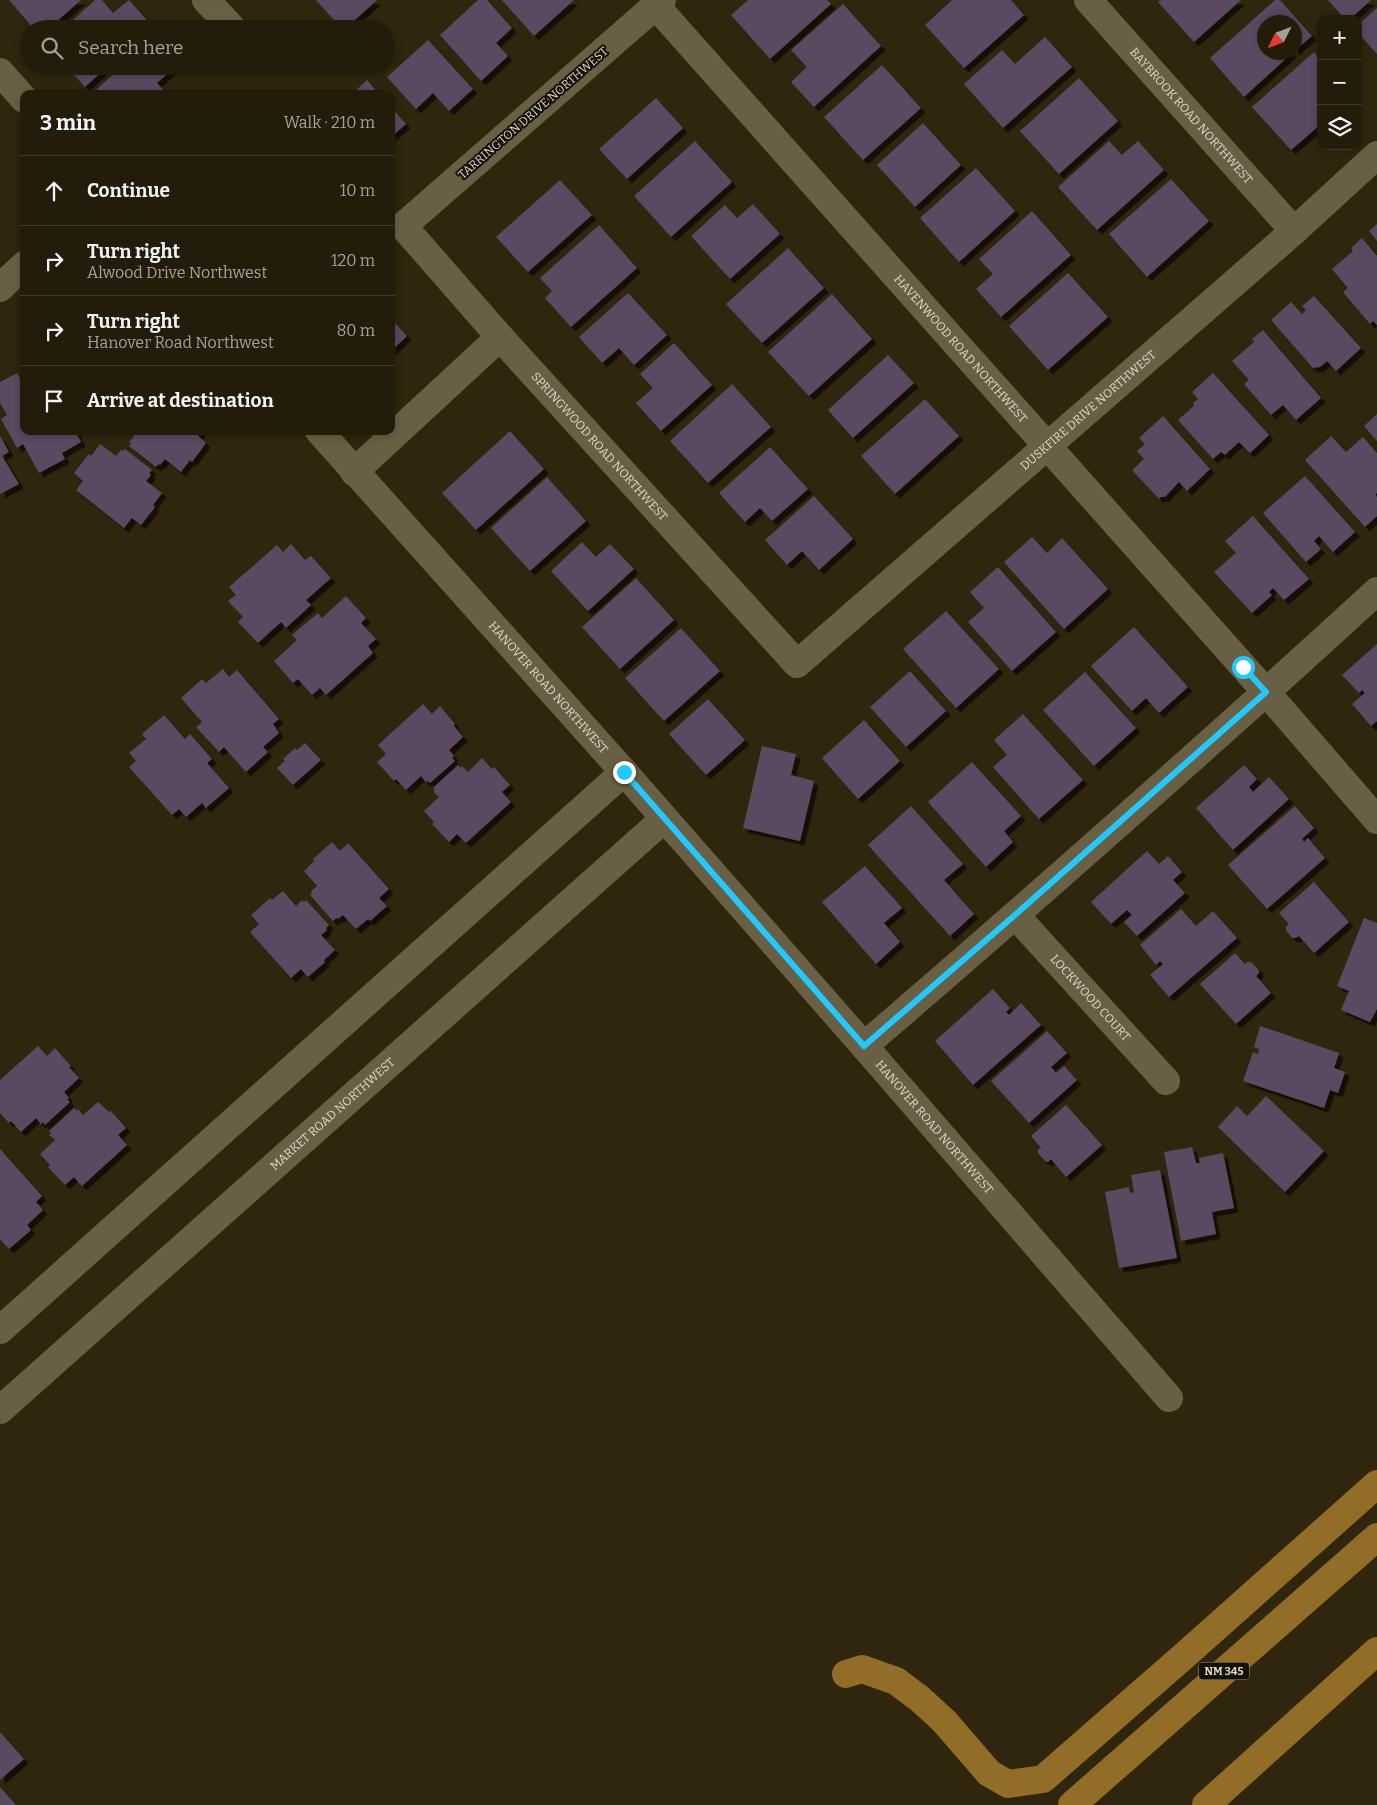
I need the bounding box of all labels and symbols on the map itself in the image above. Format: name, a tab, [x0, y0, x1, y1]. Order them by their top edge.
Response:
north arrow	[1257, 15, 1302, 60]
street label: TARRINGTON DRIVE NORTHWEST	[455, 44, 611, 182]
street label: BAYBROOK ROAD NORTHWEST	[1127, 45, 1255, 186]
street label: HAVENWOOD ROAD NORTHWEST	[891, 272, 1030, 425]
street label: DUSKFIRE DRIVE NORTHWEST	[1018, 348, 1159, 473]
street label: SPRINGWOOD ROAD NORTHWEST	[528, 369, 670, 524]
street label: HANOVER ROAD NORTHWEST	[486, 619, 611, 756]
route start	[1232, 656, 1255, 679]
route end	[613, 761, 636, 784]
street label: LOCKWOOD COURT	[1048, 952, 1133, 1044]
street label: MARKET ROAD NORTHWEST	[267, 1055, 397, 1173]
street label: HANOVER ROAD NORTHWEST	[873, 1057, 996, 1197]
road number: NM 345	[1199, 1662, 1249, 1680]

